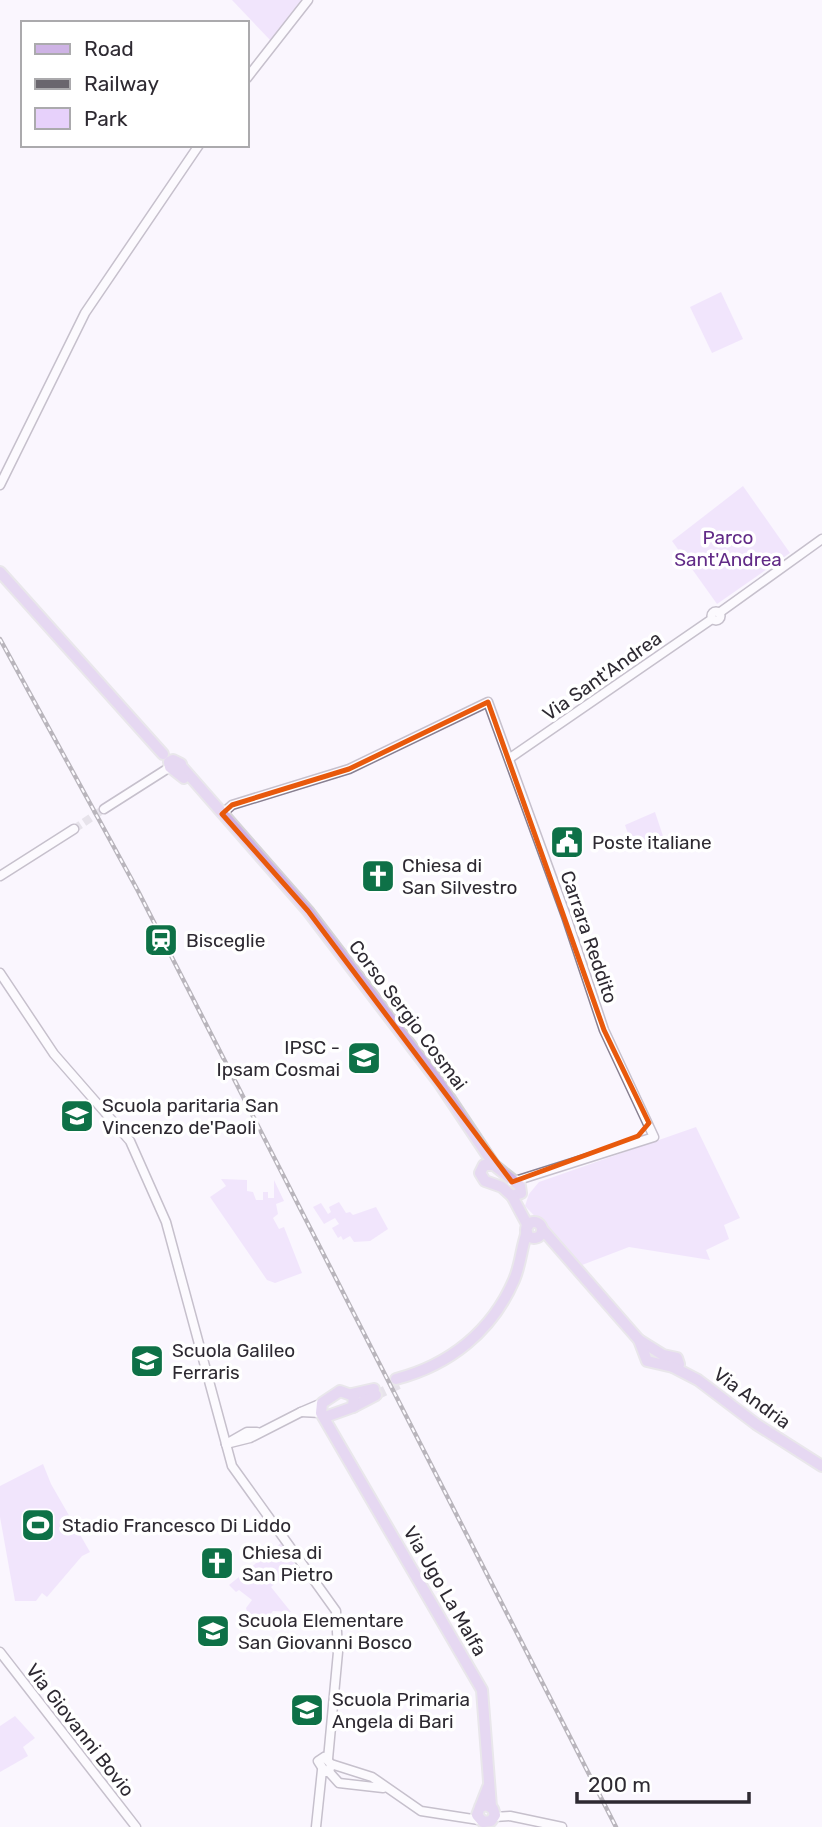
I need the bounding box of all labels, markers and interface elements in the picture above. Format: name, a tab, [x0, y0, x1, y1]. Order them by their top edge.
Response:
legend	[21, 21, 248, 147]
text: Road	[84, 36, 134, 61]
text: Railway	[84, 71, 159, 96]
text: Park	[84, 106, 128, 131]
park label: Parco Sant'Andrea	[674, 526, 782, 571]
street label: Via Sant'Andrea	[538, 626, 666, 726]
public building icon: Poste italiane	[548, 823, 586, 861]
place label: Poste italiane	[592, 831, 712, 854]
place label: Chiesa di San Silvestro	[402, 854, 517, 899]
church icon: Chiesa di San Silvestro	[359, 857, 397, 895]
street label: Carrara Reddito	[556, 868, 622, 1006]
station icon: Bisceglie	[142, 921, 180, 959]
place label: Bisceglie	[186, 929, 265, 952]
street label: Corso Sergio Cosmai	[344, 935, 472, 1095]
place label: IPSC - Ipsam Cosmai	[217, 1036, 340, 1081]
school or university icon: IPSC - Ipsam Cosmai	[345, 1039, 383, 1077]
place label: Scuola paritaria San Vincenzo de'Paoli	[102, 1094, 279, 1139]
school or university icon: Scuola paritaria San Vincenzo de'Paoli	[58, 1097, 96, 1135]
place label: Scuola Galileo Ferraris	[172, 1339, 295, 1384]
school or university icon: Scuola Galileo Ferraris	[128, 1342, 166, 1380]
street label: Via Andria	[709, 1362, 795, 1434]
sports icon: Stadio Francesco Di Liddo	[19, 1506, 57, 1544]
place label: Stadio Francesco Di Liddo	[62, 1514, 291, 1537]
street label: Via Ugo La Malfa	[399, 1522, 491, 1660]
place label: Chiesa di San Pietro	[242, 1541, 333, 1586]
church icon: Chiesa di San Pietro	[198, 1544, 236, 1582]
place label: Scuola Elementare San Giovanni Bosco	[238, 1609, 412, 1654]
school or university icon: Scuola Elementare San Giovanni Bosco	[194, 1612, 232, 1650]
street label: Via Giovanni Bovio	[21, 1659, 139, 1801]
place label: Scuola Primaria Angela di Bari	[332, 1688, 470, 1733]
school or university icon: Scuola Primaria Angela di Bari	[288, 1691, 326, 1729]
scale bar	[577, 1760, 748, 1804]
text: 200 m	[588, 1772, 651, 1797]

